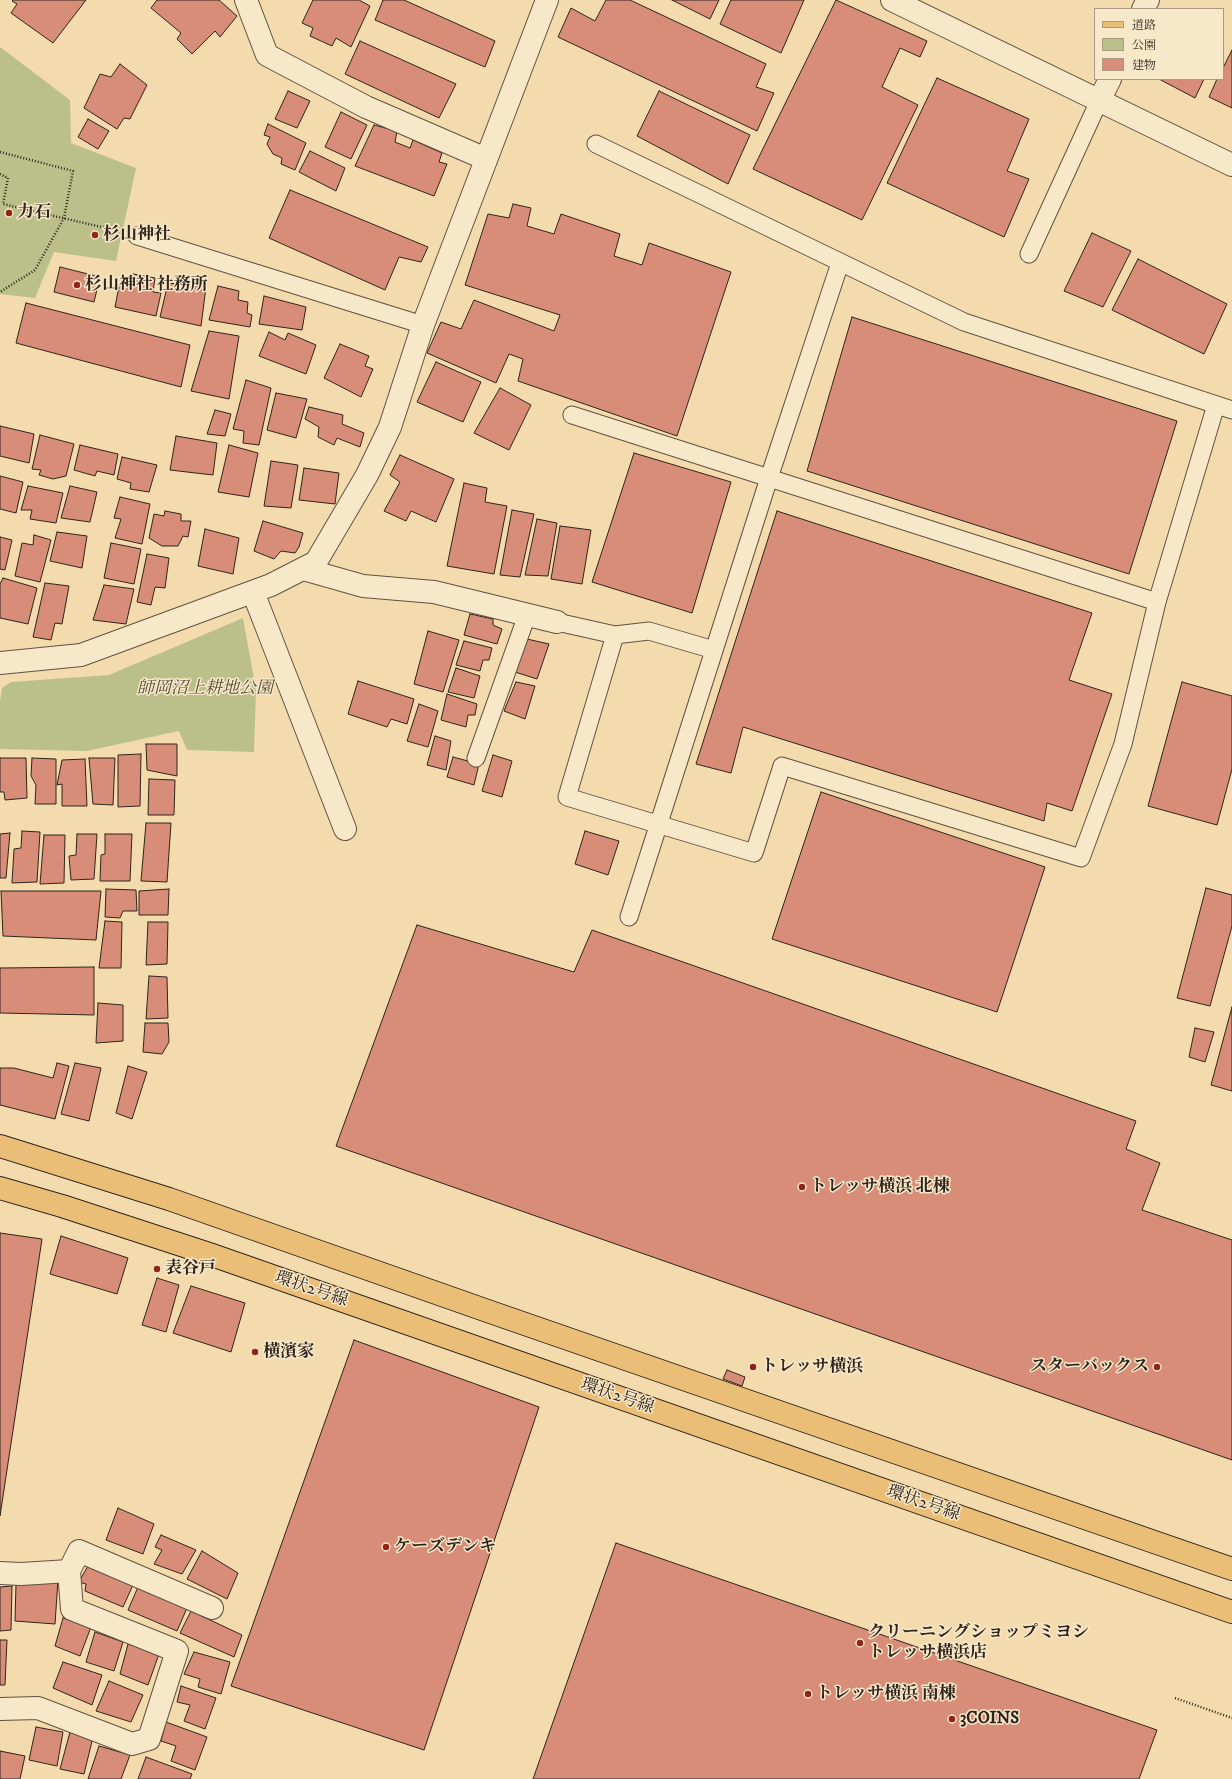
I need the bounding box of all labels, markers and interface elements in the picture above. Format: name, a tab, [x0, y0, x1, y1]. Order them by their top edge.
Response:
legend	[1094, 8, 1224, 80]
text: 道路	[1132, 18, 1156, 33]
text: 公園	[1132, 38, 1156, 53]
text: 建物	[1132, 58, 1156, 73]
place label: 力石	[17, 203, 51, 223]
marker: 力石	[4, 208, 14, 218]
place label: 杉山神社	[103, 225, 171, 245]
marker: 杉山神社	[90, 230, 100, 240]
place label: 杉山神社 社務所	[85, 275, 208, 295]
marker: 杉山神社 社務所	[72, 280, 82, 290]
park label: 師岡沼上耕地公園	[137, 679, 273, 699]
place label: トレッサ横浜 北棟	[810, 1177, 950, 1197]
marker: トレッサ横浜 北棟	[797, 1182, 807, 1192]
place label: 表谷戸	[165, 1259, 216, 1279]
marker: 表谷戸	[152, 1264, 162, 1274]
street label: 環状2号線	[272, 1268, 350, 1312]
place label: 横濱家	[263, 1342, 314, 1362]
marker: 横濱家	[250, 1347, 260, 1357]
place label: トレッサ横浜	[761, 1357, 863, 1377]
place label: スターバックス	[1030, 1357, 1149, 1377]
marker: トレッサ横浜	[748, 1362, 758, 1372]
marker: スターバックス	[1152, 1362, 1162, 1372]
street label: 環状2号線	[578, 1375, 656, 1419]
street label: 環状2号線	[884, 1482, 962, 1526]
place label: ケーズデンキ	[394, 1537, 496, 1557]
marker: ケーズデンキ	[381, 1542, 391, 1552]
place label: クリーニングショップミヨシ トレッサ横浜店	[868, 1623, 1089, 1663]
marker: クリーニングショップミヨシ トレッサ横浜店	[855, 1638, 865, 1648]
place label: トレッサ横浜 南棟	[816, 1684, 956, 1704]
marker: トレッサ横浜 南棟	[803, 1689, 813, 1699]
place label: 3COINS	[960, 1709, 1019, 1729]
marker: 3COINS	[947, 1714, 957, 1724]

